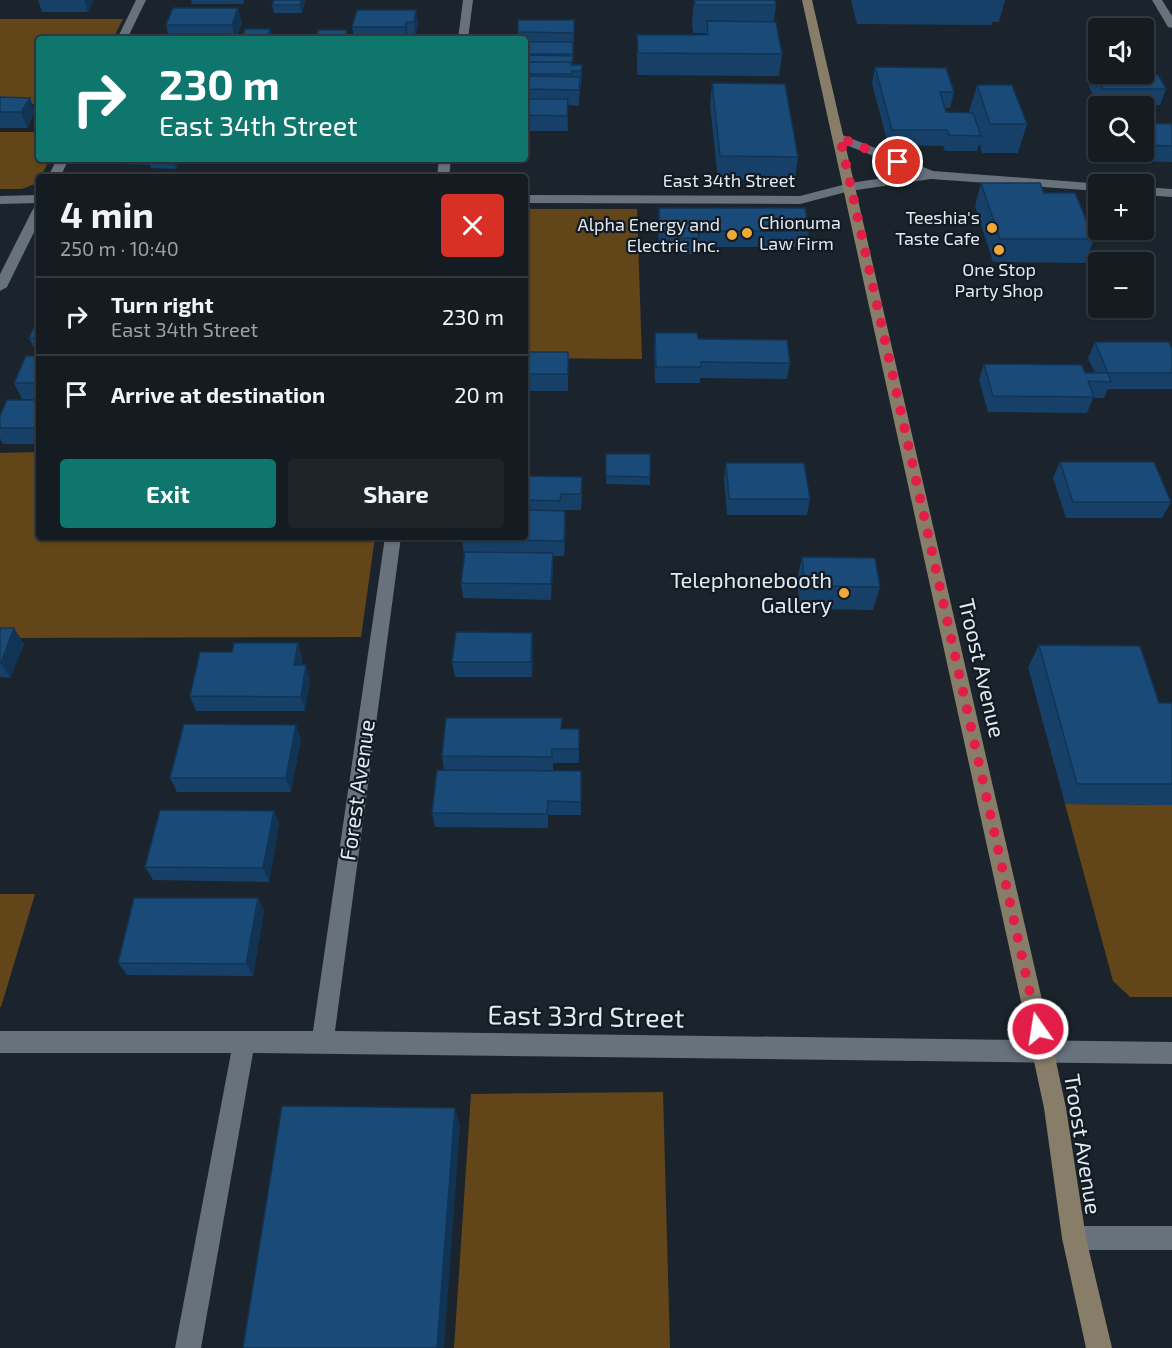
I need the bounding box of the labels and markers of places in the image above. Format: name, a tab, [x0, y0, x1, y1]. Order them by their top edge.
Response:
pin	[872, 136, 923, 187]
place label: Teeshia's Taste Cafe	[895, 206, 980, 249]
place label: Chionuma Law Firm	[759, 211, 841, 254]
place label: Alpha Energy and Electric Inc.	[577, 213, 720, 256]
marker: Teeshia's Taste Cafe	[985, 221, 999, 235]
marker: Chionuma Law Firm	[740, 226, 754, 240]
marker: Alpha Energy and Electric Inc.	[725, 228, 739, 242]
marker: One Stop Party Shop	[992, 243, 1006, 257]
place label: One Stop Party Shop	[955, 258, 1043, 301]
place label: Telephonebooth Gallery	[670, 566, 832, 617]
marker: Telephonebooth Gallery	[837, 586, 851, 600]

